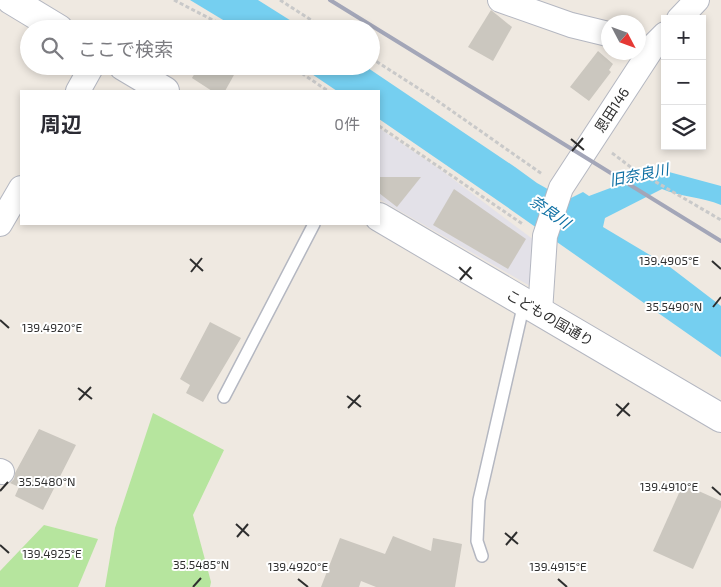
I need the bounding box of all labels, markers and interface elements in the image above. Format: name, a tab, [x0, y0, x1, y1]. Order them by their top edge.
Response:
north arrow	[601, 15, 646, 60]
map controls	[661, 15, 706, 150]
button: +	[661, 15, 706, 60]
search box	[20, 20, 380, 75]
icon: search	[38, 34, 66, 62]
text: ここで検索	[78, 37, 173, 60]
button: −	[661, 60, 706, 105]
street label: 恩田146	[591, 84, 632, 135]
button: layers	[661, 105, 706, 150]
text: 周辺	[40, 111, 82, 136]
text: 0件	[334, 114, 360, 133]
water label: 旧奈良川	[608, 159, 672, 189]
water label: 奈良川	[527, 191, 576, 233]
text: 139.4905°E	[639, 253, 699, 267]
street label: こどもの国通り	[504, 286, 597, 349]
text: 35.5490°N	[646, 299, 702, 313]
text: 139.4920°E	[22, 320, 82, 334]
text: 35.5480°N	[18, 474, 76, 488]
text: 139.4910°E	[640, 479, 698, 493]
text: 139.4925°E	[22, 546, 82, 560]
text: 35.5485°N	[173, 557, 229, 571]
text: 139.4920°E	[268, 559, 328, 573]
text: 139.4915°E	[529, 559, 587, 573]

